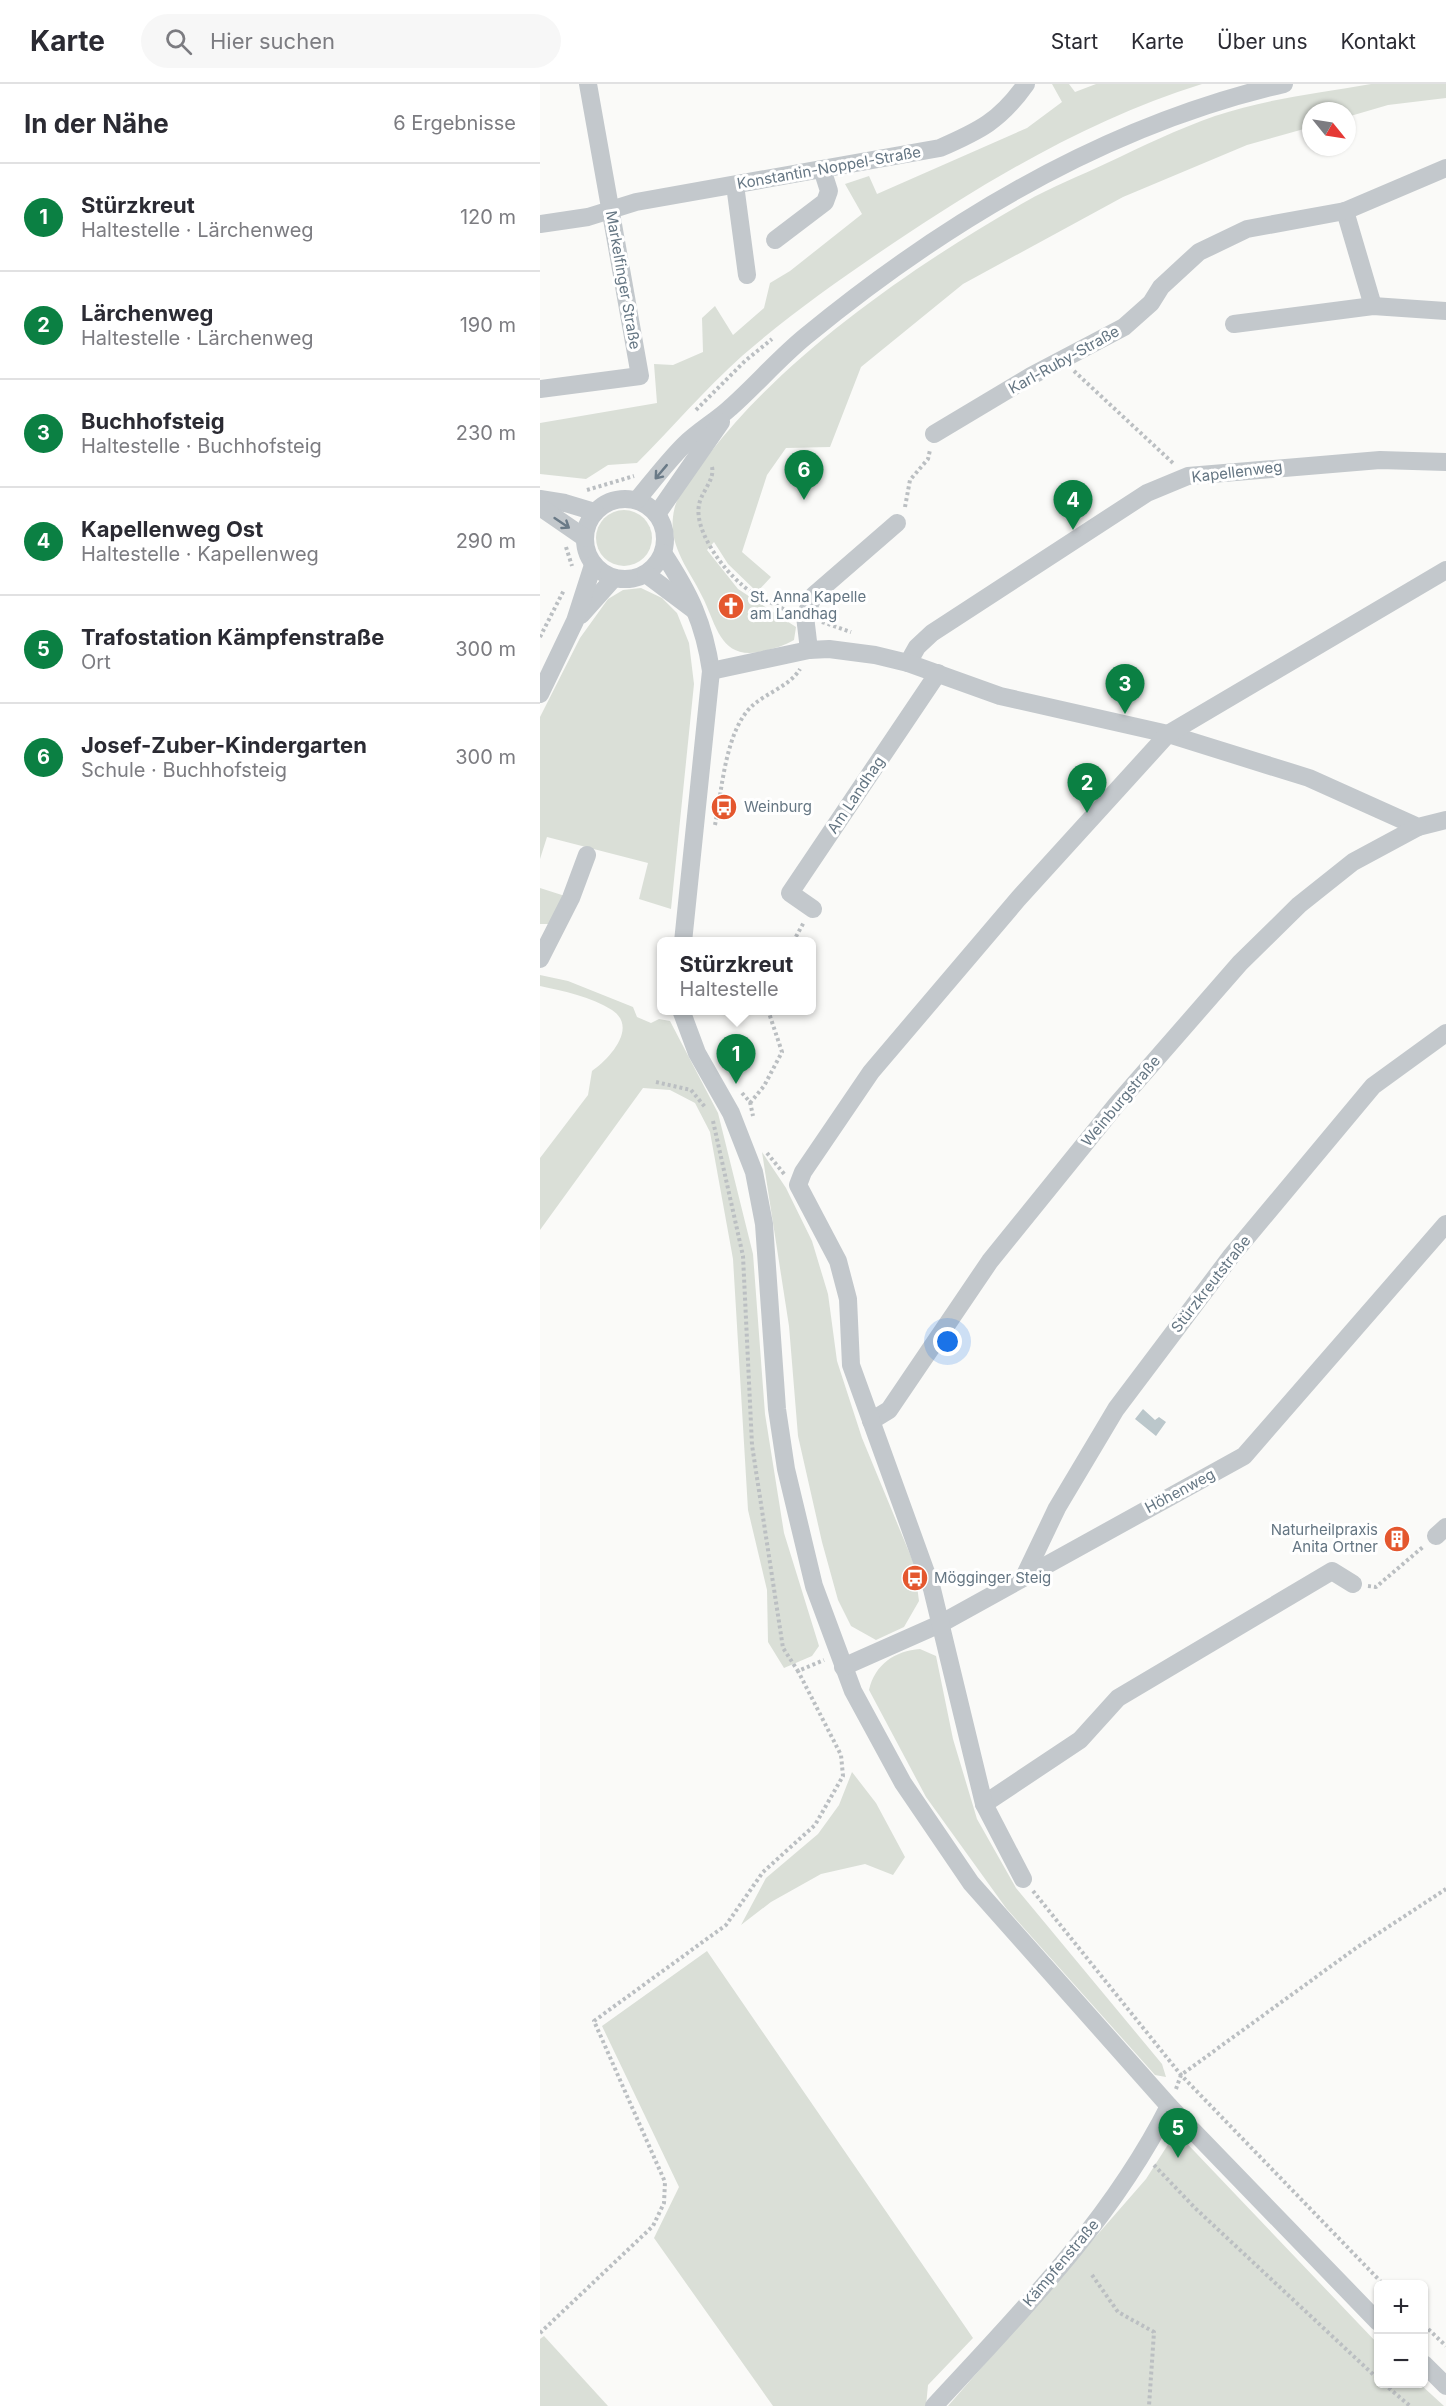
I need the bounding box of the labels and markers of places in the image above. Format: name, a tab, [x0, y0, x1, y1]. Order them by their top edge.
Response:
pin: 6	[784, 450, 824, 500]
pin: 4	[1054, 480, 1092, 530]
place label: St. Anna Kapelle am Landhag	[750, 587, 866, 623]
church icon: St. Anna Kapelle am Landhag	[716, 591, 746, 621]
pin: 3	[1106, 664, 1144, 714]
pin: 2	[1068, 764, 1106, 813]
bus stop icon: Weinburg	[709, 792, 739, 822]
place label: Weinburg	[744, 797, 812, 816]
pin: 1	[716, 1034, 756, 1084]
place label: Naturheilpraxis Anita Ortner	[1271, 1520, 1378, 1556]
building icon: Naturheilpraxis Anita Ortner	[1382, 1524, 1412, 1554]
bus stop icon: Mögginger Steig	[900, 1563, 930, 1593]
place label: Mögginger Steig	[934, 1568, 1051, 1587]
pin: 5	[1158, 2108, 1198, 2158]

